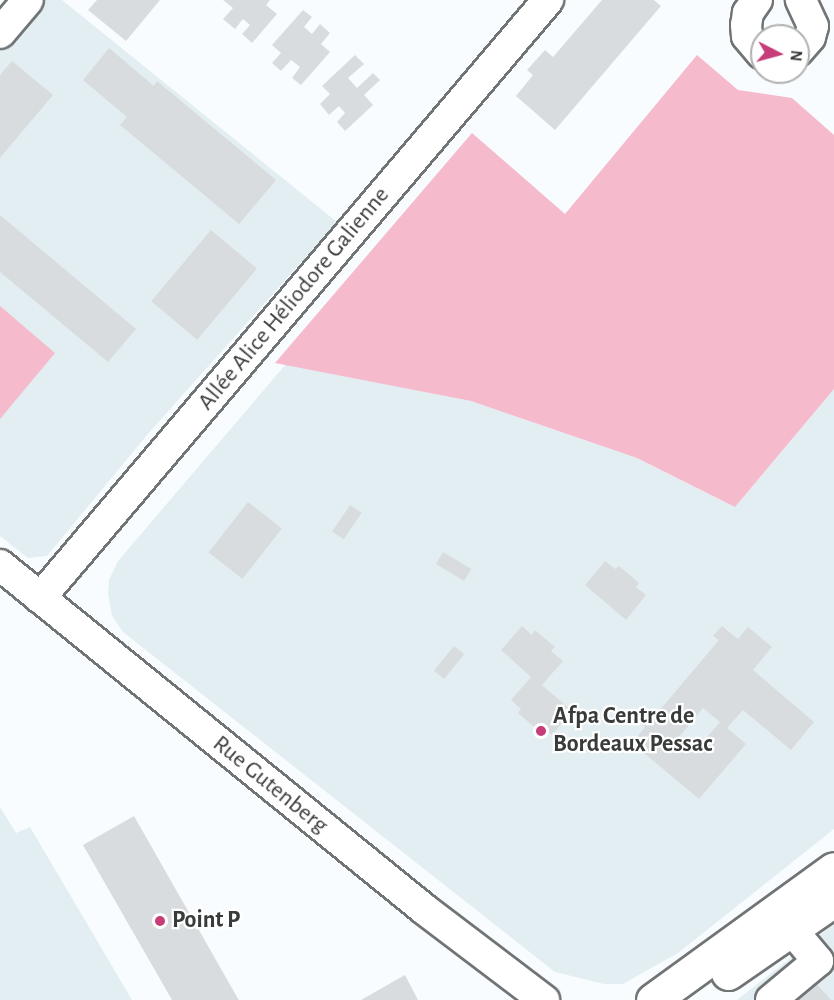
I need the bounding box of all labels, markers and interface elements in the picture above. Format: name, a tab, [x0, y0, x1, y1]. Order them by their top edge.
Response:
north arrow	[750, 24, 810, 84]
text: N	[787, 49, 804, 62]
street label: Allée Alice Héliodore Galienne	[192, 182, 396, 416]
place label: Afpa Centre de Bordeaux Pessac	[553, 703, 713, 759]
marker: Afpa Centre de Bordeaux Pessac	[534, 724, 548, 738]
street label: Rue Gutenberg	[207, 730, 333, 840]
place label: Point P	[172, 907, 240, 935]
marker: Point P	[153, 914, 167, 928]

